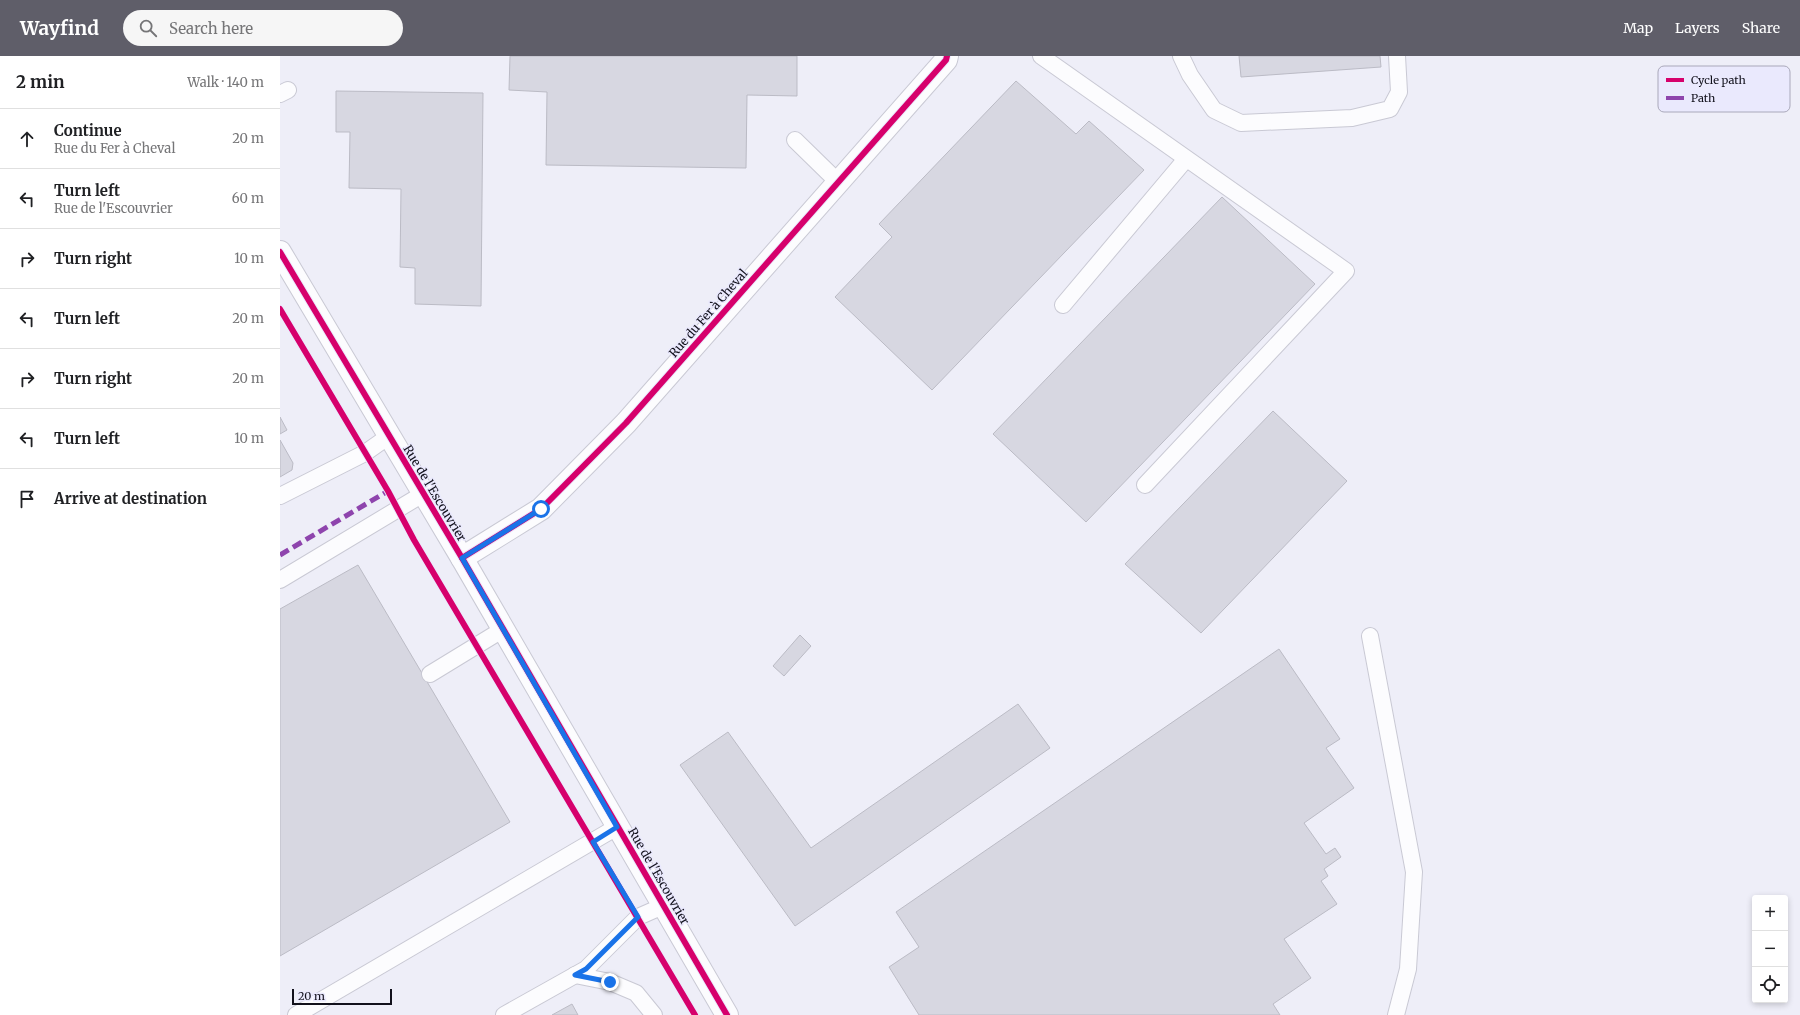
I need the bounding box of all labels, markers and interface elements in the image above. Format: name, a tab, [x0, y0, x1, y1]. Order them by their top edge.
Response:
search box	[123, 10, 403, 46]
text: Wayfind	[20, 16, 99, 40]
icon: search	[137, 17, 159, 39]
text: Search here	[169, 19, 253, 38]
text: Map	[1623, 19, 1653, 37]
text: Layers	[1675, 19, 1720, 37]
text: Share	[1742, 19, 1780, 37]
legend	[1658, 66, 1790, 112]
text: 2 min	[16, 71, 64, 93]
text: Cycle path	[1691, 73, 1746, 87]
text: Walk · 140 m	[187, 74, 264, 91]
text: Path	[1691, 91, 1716, 105]
text: Continue	[54, 121, 122, 140]
icon: ahead	[16, 128, 38, 150]
text: 20 m	[232, 130, 264, 147]
text: Rue du Fer à Cheval	[54, 140, 175, 157]
text: Turn left	[54, 181, 120, 200]
icon: left	[16, 188, 38, 210]
text: 60 m	[232, 190, 264, 207]
text: Rue de l'Escouvrier	[54, 200, 173, 217]
icon: right	[16, 248, 38, 270]
text: Turn right	[54, 249, 132, 268]
text: 10 m	[234, 250, 264, 267]
street label: Rue du Fer à Cheval	[666, 266, 751, 360]
icon: left	[16, 308, 38, 330]
text: Turn left	[54, 309, 120, 328]
text: 20 m	[232, 310, 264, 327]
icon: right	[16, 368, 38, 390]
text: Turn right	[54, 369, 132, 388]
text: 20 m	[232, 370, 264, 387]
icon: left	[16, 428, 38, 450]
text: Turn left	[54, 429, 120, 448]
text: 10 m	[234, 430, 264, 447]
street label: Rue de l'Escouvrier	[400, 442, 470, 544]
icon: arrive	[16, 488, 38, 510]
text: Arrive at destination	[54, 489, 207, 508]
route start	[532, 500, 550, 518]
street label: Rue de l'Escouvrier	[625, 825, 693, 928]
map controls	[1752, 895, 1788, 1003]
button: +	[1752, 895, 1788, 931]
button: −	[1752, 931, 1788, 967]
button: locate	[1752, 967, 1788, 1003]
route end	[601, 973, 619, 991]
scale bar	[292, 987, 392, 1006]
text: 20 m	[298, 989, 325, 1003]

